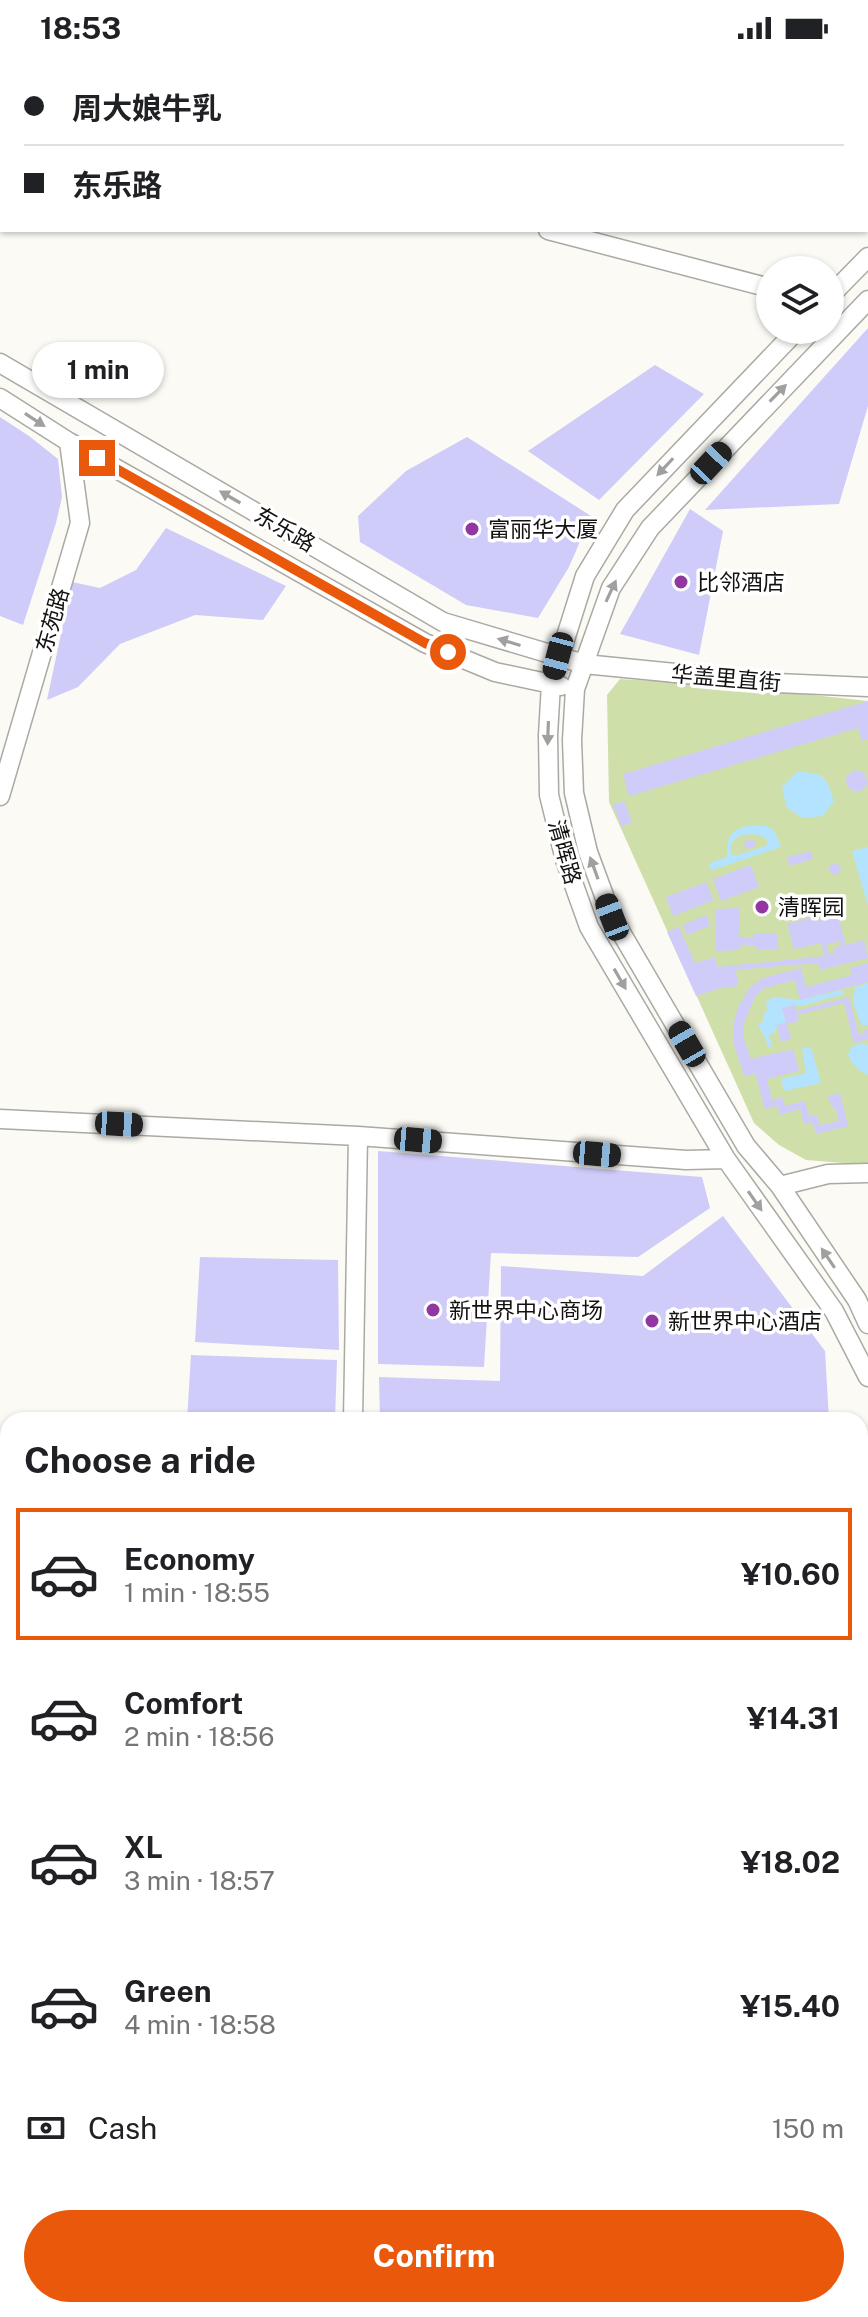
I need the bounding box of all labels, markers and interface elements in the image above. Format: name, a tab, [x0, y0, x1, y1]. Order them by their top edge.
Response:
text: 18:53	[40, 10, 121, 46]
text: 周大娘牛乳	[72, 90, 222, 126]
text: 东乐路	[72, 167, 162, 203]
map controls	[756, 256, 844, 344]
button: layers	[756, 256, 844, 344]
callout: 1 min	[31, 342, 163, 398]
text: 1 min	[67, 354, 129, 385]
one-way arrow	[768, 384, 786, 403]
one-way arrow	[24, 413, 46, 427]
car	[686, 437, 736, 489]
route end	[79, 440, 115, 476]
one-way arrow	[657, 458, 675, 477]
one-way arrow	[219, 490, 241, 504]
street label: 东乐路	[250, 501, 320, 557]
place label: 富丽华大厦	[488, 516, 598, 542]
marker: 富丽华大厦	[463, 520, 481, 538]
place label: 比邻酒店	[697, 569, 785, 595]
marker: 比邻酒店	[672, 573, 690, 591]
one-way arrow	[604, 580, 618, 603]
street label: 东苑路	[30, 585, 74, 655]
car	[540, 630, 576, 682]
route start	[430, 634, 466, 670]
one-way arrow	[497, 635, 521, 647]
street label: 华盖里直街	[670, 660, 782, 696]
one-way arrow	[542, 721, 555, 746]
street label: 清晖路	[543, 817, 587, 887]
one-way arrow	[587, 856, 600, 880]
car	[592, 890, 632, 944]
place label: 清晖园	[778, 894, 844, 920]
marker: 清晖园	[753, 898, 771, 916]
one-way arrow	[613, 968, 627, 990]
car	[665, 1017, 709, 1071]
car	[94, 1111, 144, 1137]
car	[393, 1126, 443, 1154]
car	[572, 1140, 622, 1168]
one-way arrow	[747, 1190, 762, 1211]
one-way arrow	[821, 1247, 836, 1268]
place label: 新世界中心商场	[449, 1297, 603, 1323]
marker: 新世界中心商场	[424, 1301, 442, 1319]
place label: 新世界中心酒店	[668, 1308, 822, 1334]
marker: 新世界中心酒店	[643, 1312, 661, 1330]
text: Choose a ride	[24, 1439, 256, 1481]
icon: car	[28, 1538, 100, 1610]
text: Economy	[124, 1541, 255, 1577]
text: ¥10.60	[741, 1556, 840, 1592]
text: 1 min · 18:55	[124, 1577, 270, 1608]
icon: car	[28, 1682, 100, 1754]
text: Comfort	[124, 1685, 243, 1721]
text: ¥14.31	[747, 1700, 840, 1736]
text: 2 min · 18:56	[124, 1721, 274, 1752]
icon: car	[28, 1826, 100, 1898]
text: XL	[124, 1829, 163, 1865]
text: ¥18.02	[741, 1844, 840, 1880]
text: 3 min · 18:57	[124, 1865, 275, 1896]
icon: car	[28, 1970, 100, 2042]
text: Green	[124, 1973, 211, 2009]
text: ¥15.40	[740, 1988, 840, 2024]
text: 4 min · 18:58	[124, 2009, 276, 2040]
icon: cash	[24, 2106, 68, 2150]
text: Cash	[88, 2110, 157, 2146]
text: 150 m	[772, 2113, 844, 2144]
button: Confirm	[24, 2210, 844, 2302]

